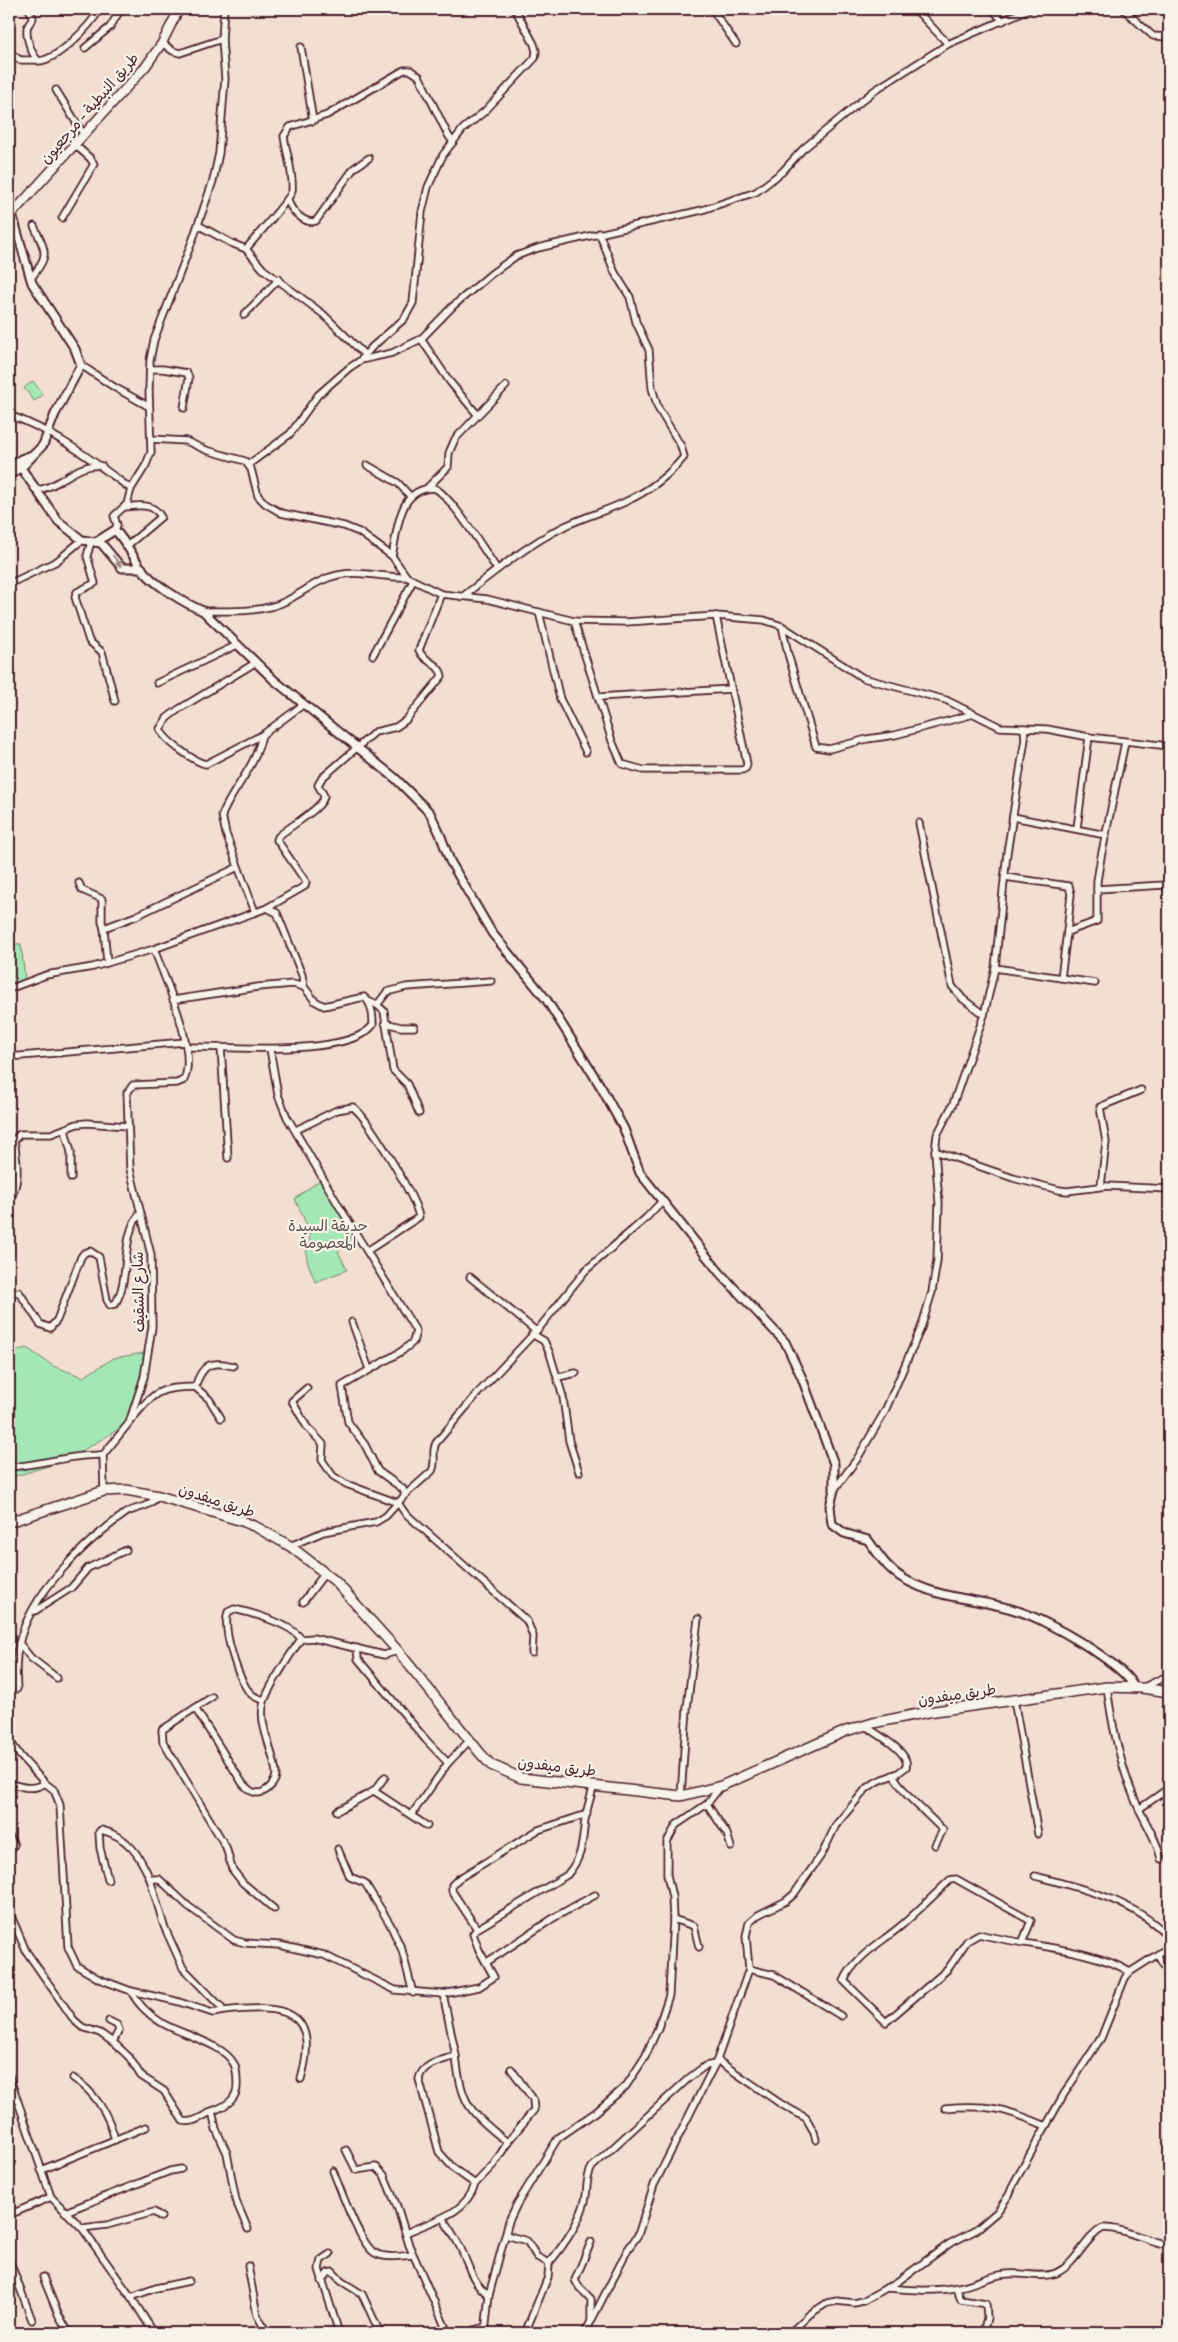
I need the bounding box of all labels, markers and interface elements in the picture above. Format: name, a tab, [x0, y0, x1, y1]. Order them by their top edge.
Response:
street label: طريق النبطية - مرجعيون	[35, 48, 143, 168]
one-way arrow	[112, 554, 122, 568]
park label: حديقة السيدة المعصومة	[288, 1215, 368, 1253]
street label: شارع الشقيف	[127, 1251, 149, 1333]
street label: طريق ميفدون	[176, 1478, 258, 1522]
street label: طريق ميفدون	[917, 1678, 997, 1710]
street label: طريق ميفدون	[517, 1751, 597, 1781]

